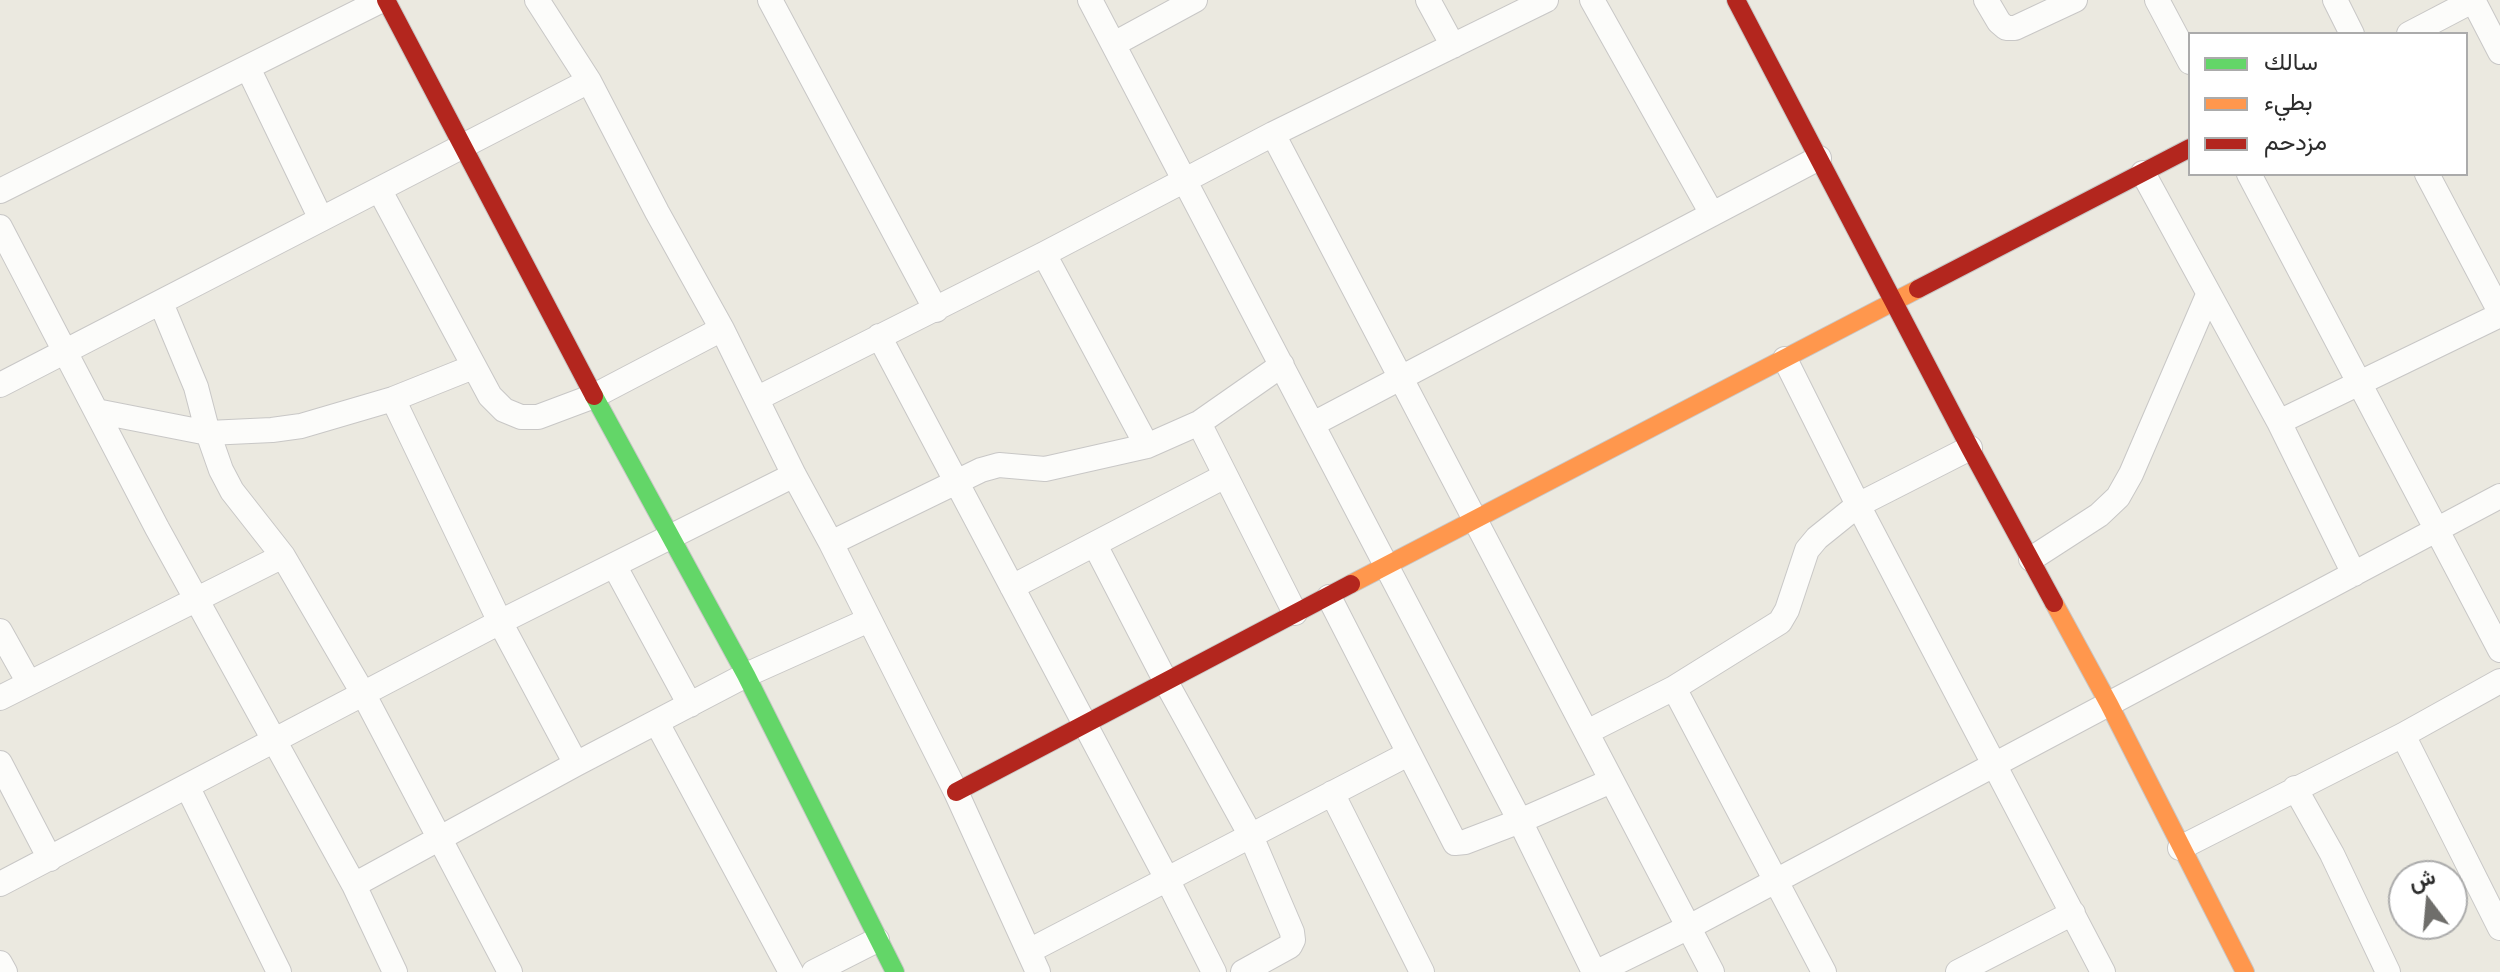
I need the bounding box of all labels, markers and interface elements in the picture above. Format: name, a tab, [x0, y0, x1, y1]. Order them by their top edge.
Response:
legend	[2188, 32, 2468, 176]
text: سالك	[2264, 46, 2318, 75]
text: بطيء	[2264, 86, 2313, 115]
text: مزدحم	[2264, 126, 2327, 155]
north arrow	[2388, 860, 2468, 940]
text: ش	[2405, 862, 2438, 895]

